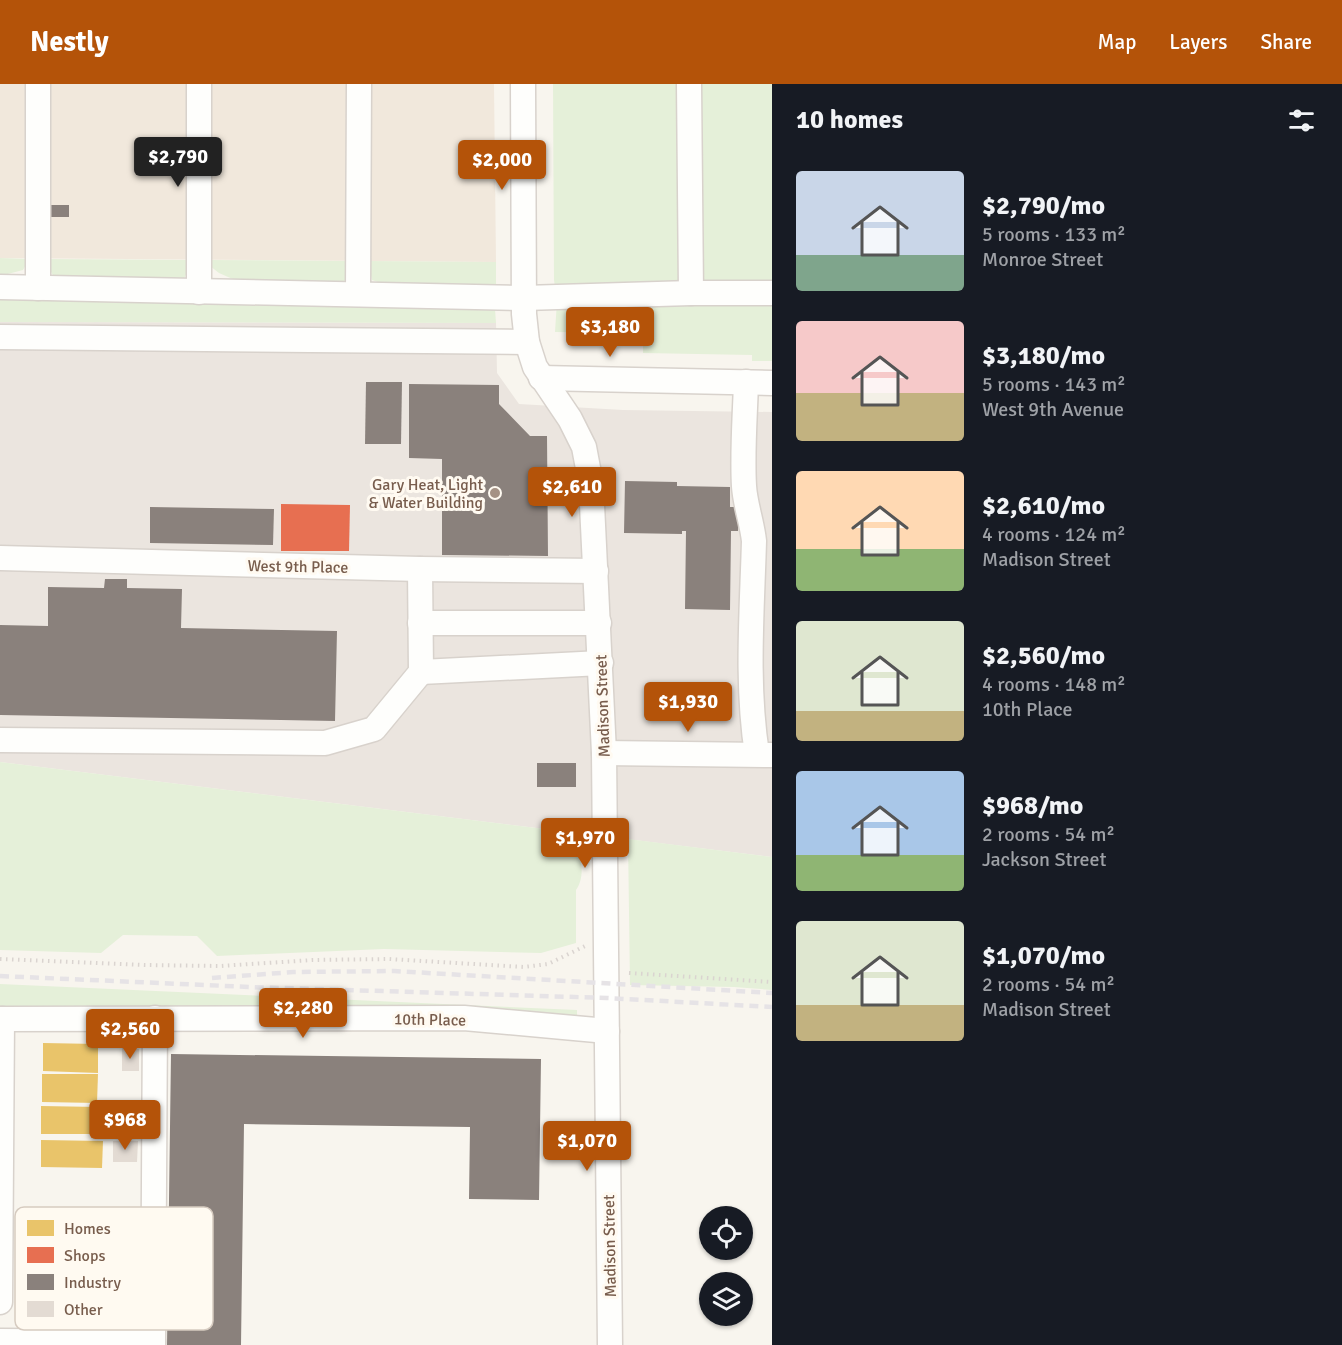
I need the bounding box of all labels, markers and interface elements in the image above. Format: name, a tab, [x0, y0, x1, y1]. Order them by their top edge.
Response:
text: Nestly	[30, 25, 109, 59]
text: Map	[1098, 29, 1136, 55]
text: Layers	[1169, 29, 1227, 55]
text: Share	[1260, 29, 1312, 55]
text: 10 homes	[796, 104, 903, 136]
icon: filters	[1285, 104, 1318, 137]
pin: $2,790	[129, 137, 227, 188]
pin: $2,000	[453, 140, 551, 191]
text: $2,790	[148, 144, 208, 169]
text: $2,000	[472, 147, 532, 172]
text: $2,790/mo	[982, 190, 1105, 222]
icon: home	[844, 195, 916, 267]
text: 5 rooms · 133 m²	[982, 222, 1126, 247]
text: Monroe Street	[982, 247, 1103, 272]
pin: $3,180	[561, 307, 659, 358]
text: $3,180	[580, 314, 640, 339]
text: $3,180/mo	[982, 340, 1105, 372]
icon: home	[844, 345, 916, 417]
text: 5 rooms · 143 m²	[982, 372, 1126, 397]
text: West 9th Avenue	[982, 397, 1124, 422]
pin: $2,610	[523, 467, 621, 518]
text: $2,610	[542, 474, 602, 499]
place label: Gary Heat, Light & Water Building	[368, 475, 483, 513]
marker: Gary Heat, Light & Water Building	[488, 486, 502, 500]
text: $2,610/mo	[982, 490, 1105, 522]
icon: home	[844, 495, 916, 567]
text: 4 rooms · 124 m²	[982, 522, 1126, 547]
text: Madison Street	[982, 547, 1111, 572]
street label: West 9th Place	[247, 556, 349, 578]
text: $2,560/mo	[982, 640, 1105, 672]
icon: home	[844, 645, 916, 717]
street label: Madison Street	[591, 654, 615, 758]
text: 4 rooms · 148 m²	[982, 672, 1126, 697]
pin: $1,930	[639, 682, 737, 733]
text: $1,930	[658, 689, 718, 714]
text: 10th Place	[982, 697, 1073, 722]
text: $968/mo	[982, 790, 1083, 822]
icon: home	[844, 795, 916, 867]
pin: $1,970	[536, 818, 634, 869]
text: 2 rooms · 54 m²	[982, 822, 1115, 847]
text: $1,970	[555, 825, 615, 850]
text: Jackson Street	[982, 847, 1107, 872]
text: $1,070/mo	[982, 940, 1105, 972]
icon: home	[844, 945, 916, 1017]
text: 2 rooms · 54 m²	[982, 972, 1115, 997]
pin: $2,280	[254, 988, 352, 1039]
text: $2,280	[273, 995, 333, 1020]
text: Madison Street	[982, 997, 1111, 1022]
pin: $2,560	[81, 1009, 179, 1060]
street label: 10th Place	[394, 1009, 466, 1031]
text: $2,560	[100, 1016, 160, 1041]
pin: $968	[89, 1100, 161, 1151]
text: $968	[103, 1107, 147, 1132]
pin: $1,070	[538, 1121, 636, 1172]
text: $1,070	[557, 1128, 617, 1153]
street label: Madison Street	[599, 1194, 621, 1298]
map controls	[699, 1206, 753, 1326]
button: locate	[699, 1206, 753, 1260]
legend	[15, 1207, 213, 1330]
text: Homes	[64, 1219, 111, 1239]
text: Shops	[64, 1246, 105, 1266]
button: layers	[699, 1272, 753, 1326]
text: Industry	[64, 1273, 122, 1293]
text: Other	[64, 1300, 103, 1320]

